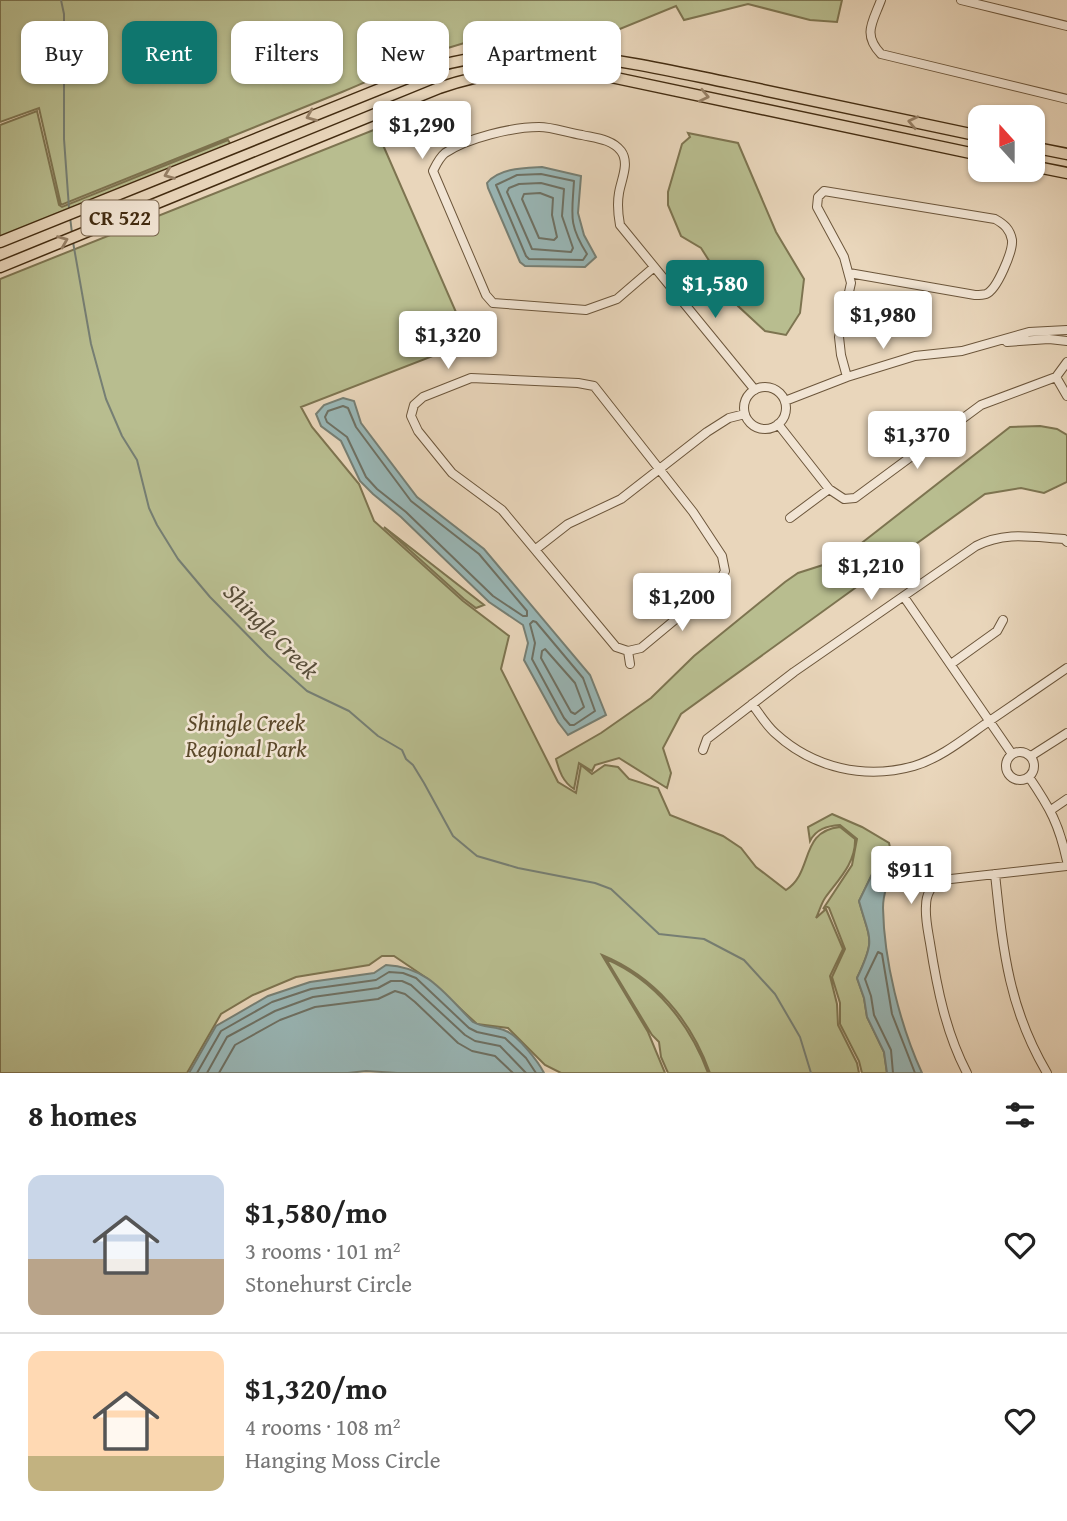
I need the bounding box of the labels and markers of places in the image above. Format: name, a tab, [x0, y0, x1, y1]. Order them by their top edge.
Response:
pin: $1,290	[365, 102, 479, 161]
pin: $1,580	[658, 260, 772, 320]
pin: $1,980	[826, 292, 940, 351]
pin: $1,320	[391, 312, 505, 371]
pin: $1,370	[860, 412, 974, 471]
pin: $1,210	[814, 542, 928, 602]
pin: $1,200	[625, 574, 739, 633]
pin: $911	[870, 846, 952, 906]

